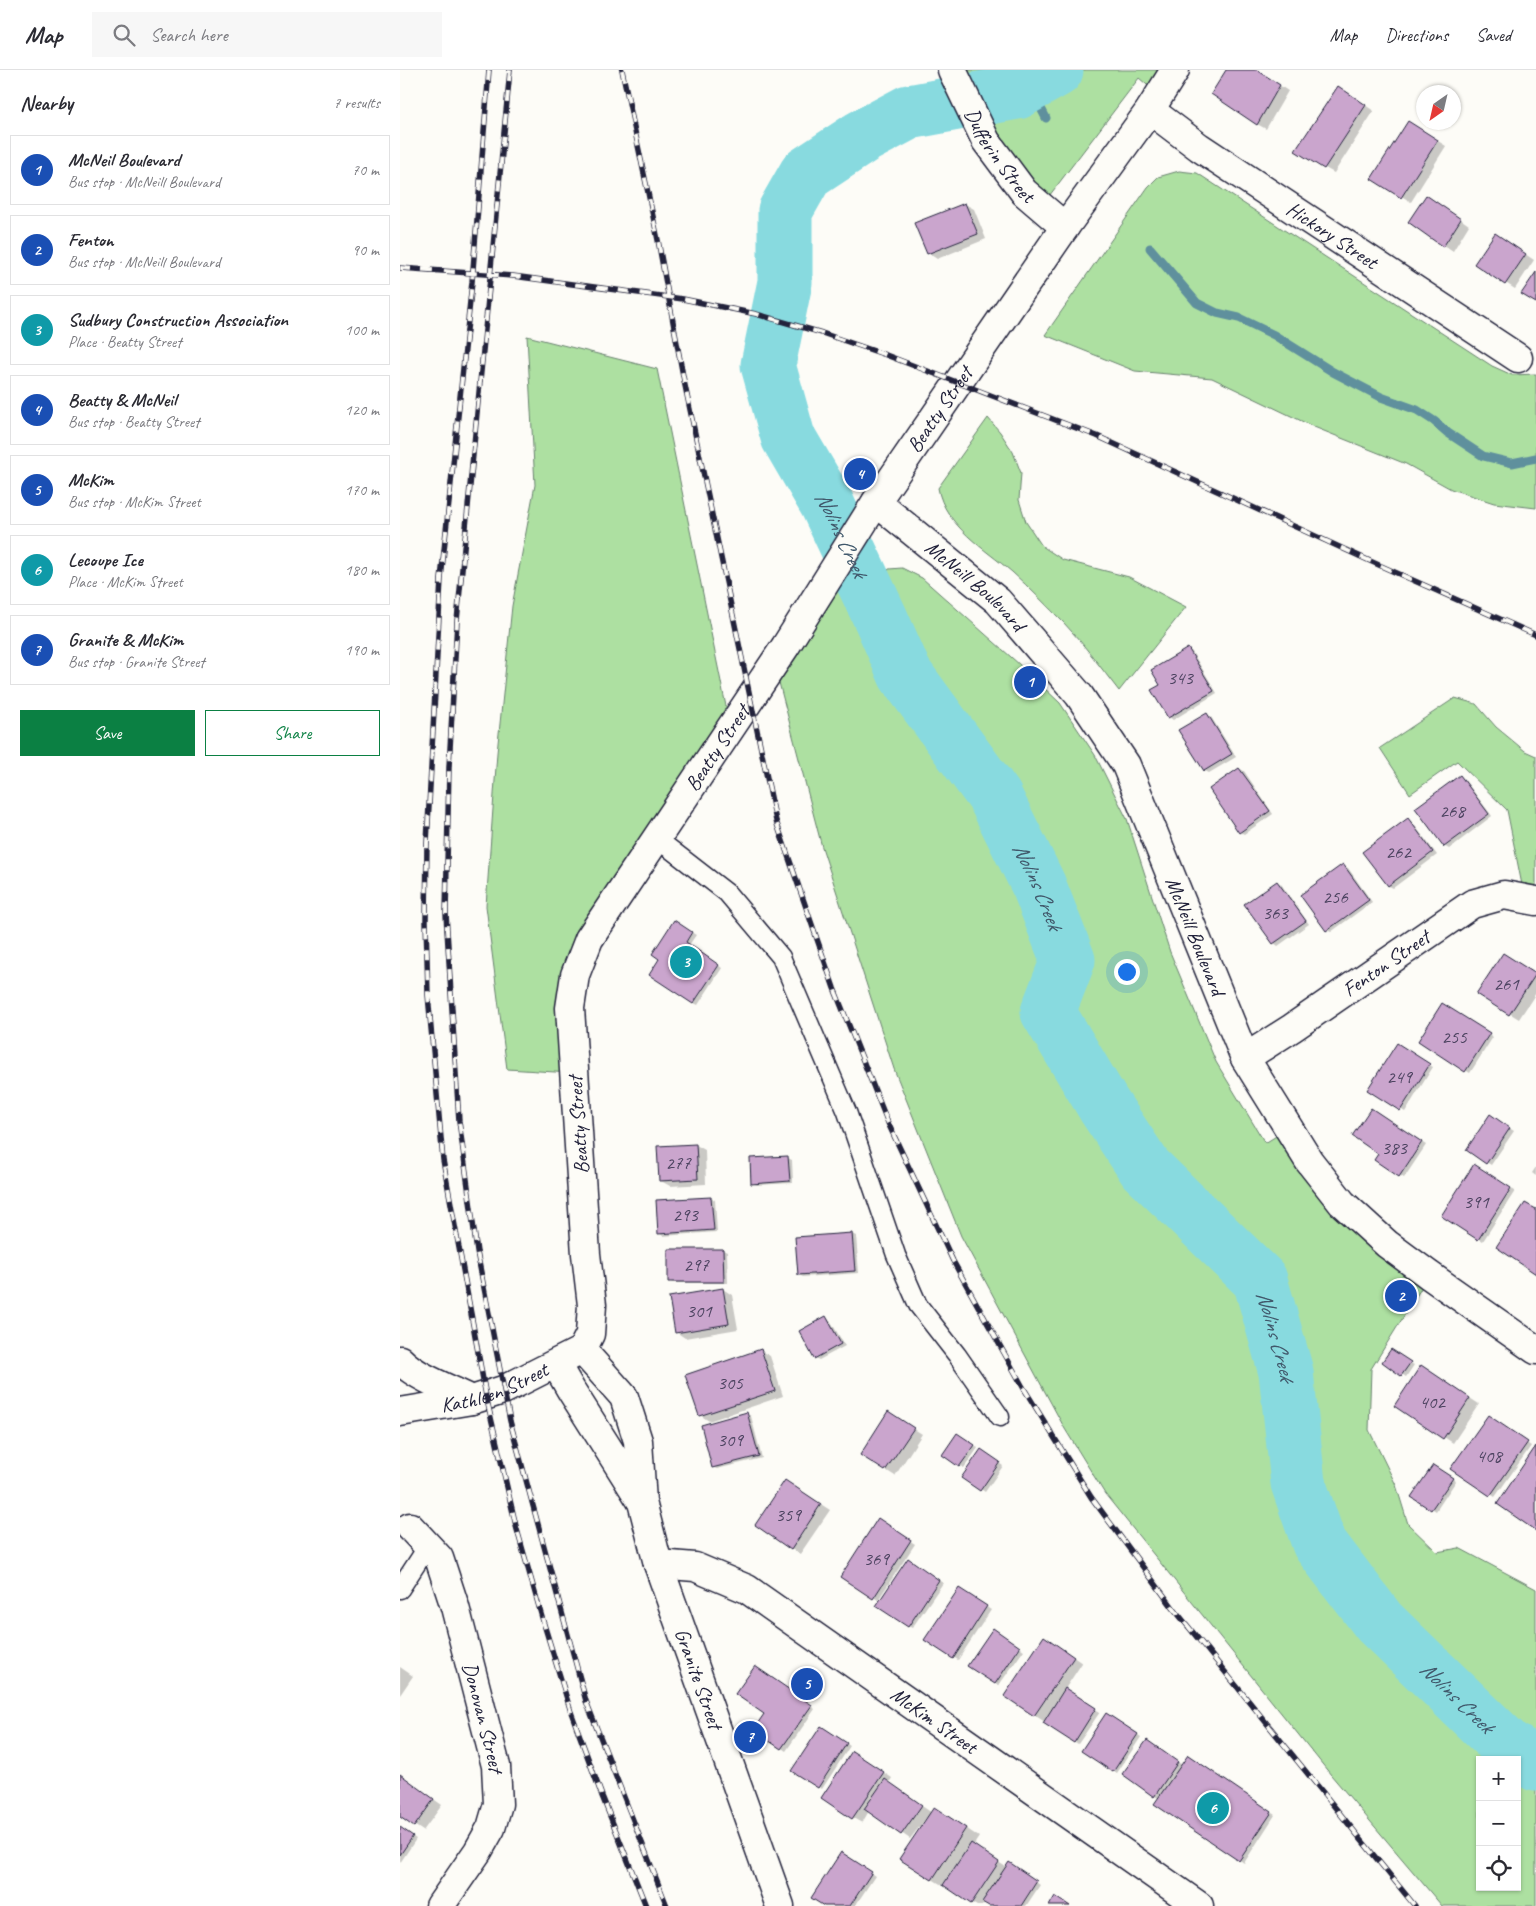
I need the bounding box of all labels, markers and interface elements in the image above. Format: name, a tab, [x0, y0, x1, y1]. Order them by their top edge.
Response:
search box	[92, 12, 442, 57]
text: Map	[25, 20, 62, 50]
icon: search	[110, 21, 138, 49]
text: Search here	[150, 23, 228, 47]
text: Map	[1330, 24, 1357, 46]
text: Directions	[1385, 24, 1448, 46]
text: Saved	[1476, 24, 1511, 46]
north arrow	[1416, 85, 1461, 130]
text: Nearby	[20, 90, 73, 116]
text: 7 results	[333, 93, 380, 113]
street label: Dufferin Street	[959, 104, 1042, 210]
text: McNeil Boulevard	[68, 148, 180, 172]
text: 1	[33, 160, 41, 180]
text: 70 m	[352, 160, 379, 180]
text: Bus stop · McNeill Boulevard	[68, 172, 220, 192]
street label: Hickory Street	[1282, 196, 1384, 276]
text: Fenton	[68, 228, 114, 252]
text: 2	[33, 240, 41, 260]
text: 90 m	[352, 240, 379, 260]
text: Bus stop · McNeill Boulevard	[68, 252, 220, 272]
text: Sudbury Construction Association	[68, 308, 288, 332]
text: 3	[33, 320, 41, 340]
text: 100 m	[345, 320, 379, 340]
text: Place · Beatty Street	[68, 332, 182, 352]
street label: Beatty Street	[901, 359, 980, 457]
text: Beatty & McNeil	[68, 388, 176, 412]
text: 4	[33, 400, 41, 420]
text: 120 m	[345, 400, 379, 420]
text: Bus stop · Beatty Street	[68, 412, 199, 432]
pin: 4	[844, 455, 876, 493]
text: McKim	[68, 468, 114, 492]
text: 5	[34, 480, 40, 500]
text: 170 m	[345, 480, 379, 500]
water label: Nolins Creek	[809, 486, 875, 586]
text: Bus stop · McKim Street	[68, 492, 201, 512]
street label: McNeill Boulevard	[920, 534, 1034, 639]
text: Lecoupe Ice	[68, 548, 143, 572]
text: 6	[33, 560, 41, 580]
text: 180 m	[345, 560, 379, 580]
text: Place · McKim Street	[68, 572, 183, 592]
text: Granite & McKim	[68, 628, 183, 652]
text: 7	[33, 640, 41, 660]
text: 190 m	[345, 640, 379, 660]
text: Bus stop · Granite Street	[68, 652, 205, 672]
pin: 1	[1014, 663, 1046, 701]
house number: 343	[1167, 666, 1194, 690]
street label: Beatty Street	[679, 697, 757, 796]
button: Save	[20, 710, 195, 756]
button: Share	[205, 710, 380, 756]
house number: 268	[1439, 799, 1467, 823]
water label: Nolins Creek	[1006, 838, 1070, 938]
house number: 262	[1385, 840, 1412, 864]
street label: McNeill Boulevard	[1160, 873, 1232, 1002]
house number: 256	[1322, 885, 1349, 909]
house number: 363	[1262, 901, 1289, 925]
street label: Fenton Street	[1337, 922, 1437, 1002]
pin: 3	[670, 943, 702, 981]
your location	[1114, 959, 1140, 985]
house number: 261	[1493, 972, 1520, 996]
house number: 255	[1441, 1025, 1468, 1049]
house number: 249	[1386, 1065, 1413, 1089]
street label: Beatty Street	[561, 1072, 594, 1175]
house number: 383	[1381, 1136, 1408, 1160]
house number: 277	[665, 1151, 692, 1175]
house number: 391	[1463, 1190, 1490, 1214]
house number: 293	[672, 1203, 699, 1227]
house number: 297	[683, 1253, 710, 1277]
pin: 2	[1385, 1277, 1417, 1315]
water label: Nolins Creek	[1250, 1288, 1301, 1386]
house number: 301	[686, 1299, 713, 1323]
street label: Kathleen Street	[439, 1356, 554, 1418]
house number: 305	[717, 1371, 744, 1395]
house number: 402	[1419, 1390, 1446, 1414]
house number: 309	[717, 1428, 744, 1452]
house number: 408	[1476, 1444, 1504, 1468]
house number: 359	[775, 1503, 802, 1527]
house number: 369	[863, 1547, 890, 1571]
street label: Granite Street	[669, 1625, 730, 1735]
water label: Nolins Creek	[1414, 1655, 1502, 1742]
street label: Donovan Street	[457, 1660, 509, 1776]
pin: 5	[791, 1665, 823, 1703]
street label: McKim Street	[886, 1681, 984, 1761]
pin: 7	[734, 1718, 766, 1756]
map controls	[1476, 1756, 1521, 1891]
button: +	[1476, 1756, 1521, 1801]
pin: 6	[1197, 1789, 1229, 1827]
button: −	[1476, 1801, 1521, 1846]
button: locate	[1476, 1846, 1521, 1891]

